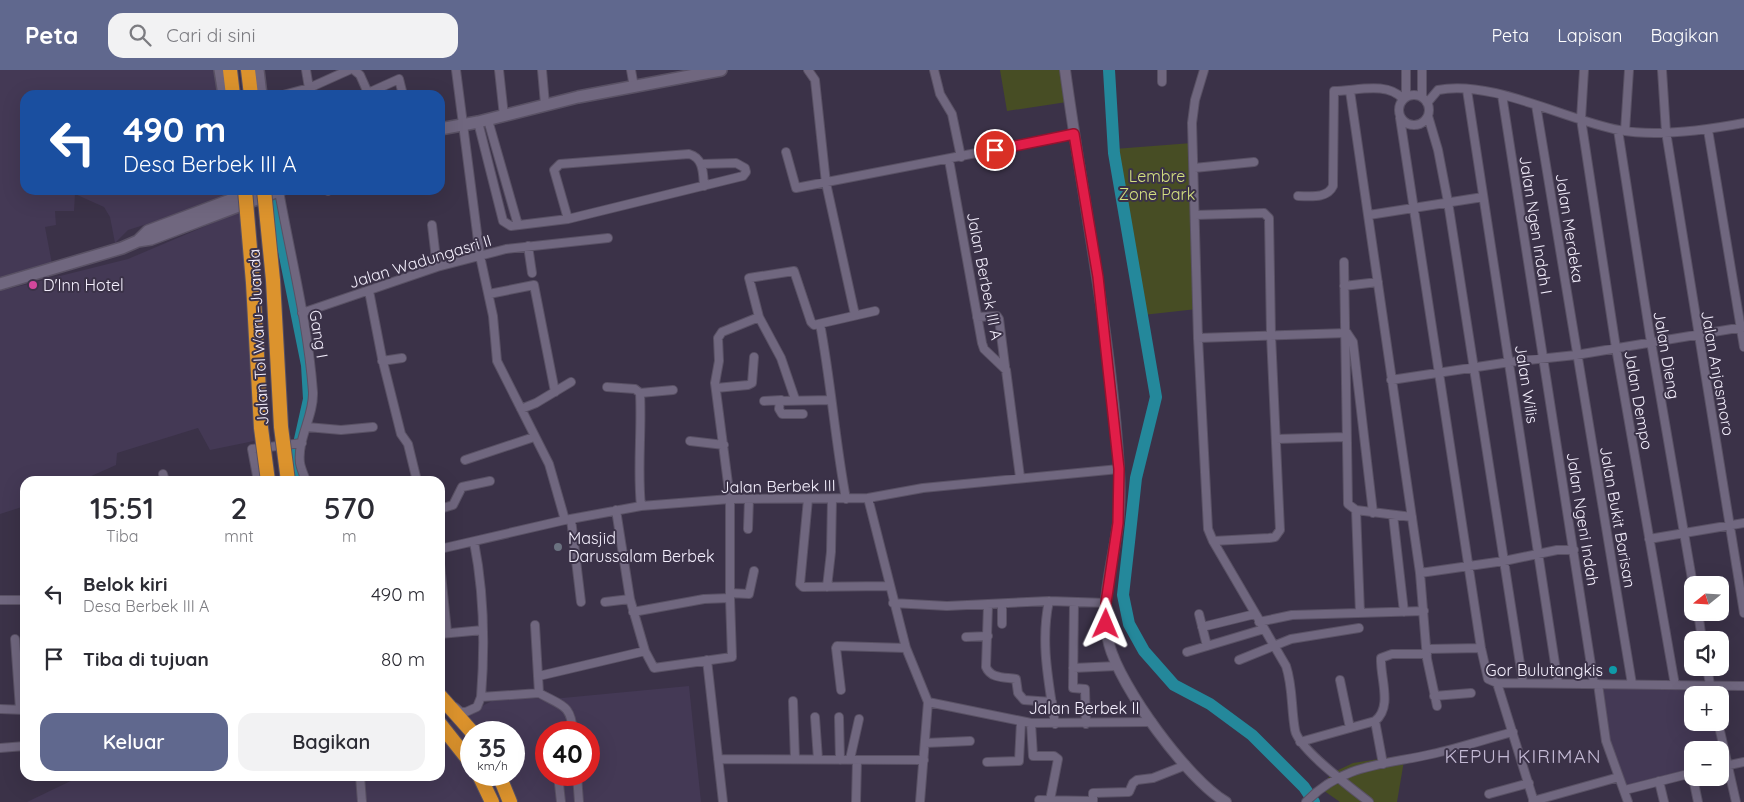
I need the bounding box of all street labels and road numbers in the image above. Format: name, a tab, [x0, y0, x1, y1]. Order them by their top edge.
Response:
street label: Jalan Ngen Indah I	[1515, 154, 1557, 296]
street label: Jalan Merdeka	[1551, 172, 1589, 284]
street label: Jalan Berbek III A	[963, 210, 1007, 342]
street label: Jalan Wadungasri II	[346, 230, 494, 292]
street label: Jalan Tol Waru–Juanda	[243, 248, 273, 426]
street label: Gang I	[305, 308, 333, 360]
street label: Jalan Dieng	[1649, 309, 1685, 401]
street label: Jalan Anjasmoro	[1697, 309, 1739, 437]
street label: Jalan Wilis	[1511, 343, 1543, 425]
street label: Jalan Dempo	[1620, 349, 1658, 451]
street label: Jalan Bukit Barisan	[1596, 445, 1640, 589]
street label: Jalan Ngeni Indah	[1563, 451, 1603, 587]
street label: Jalan Berbek III	[720, 475, 836, 497]
street label: Jalan Berbek II	[1028, 698, 1140, 718]

